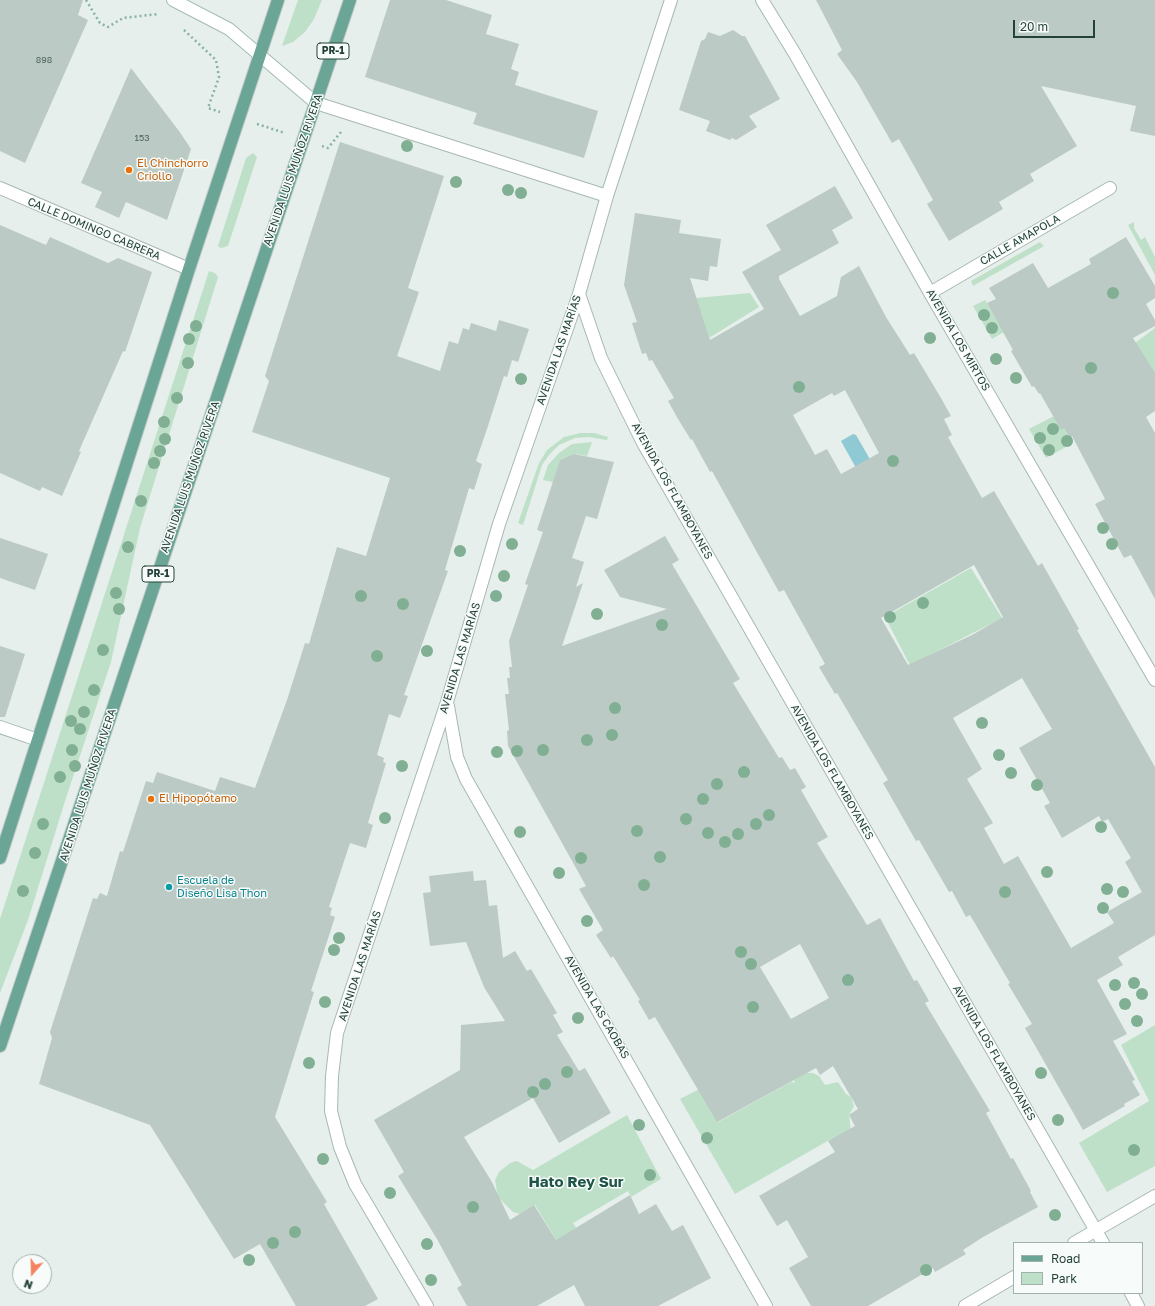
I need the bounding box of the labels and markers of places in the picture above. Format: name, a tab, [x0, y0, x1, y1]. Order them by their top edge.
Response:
place label: El Chinchorro Criollo	[137, 157, 208, 183]
marker: El Chinchorro Criollo	[124, 165, 134, 175]
place label: El Hipopótamo	[159, 792, 237, 806]
marker: El Hipopótamo	[146, 794, 156, 804]
place label: Escuela de Diseño Lisa Thon	[177, 874, 267, 900]
marker: Escuela de Diseño Lisa Thon	[164, 882, 174, 892]

